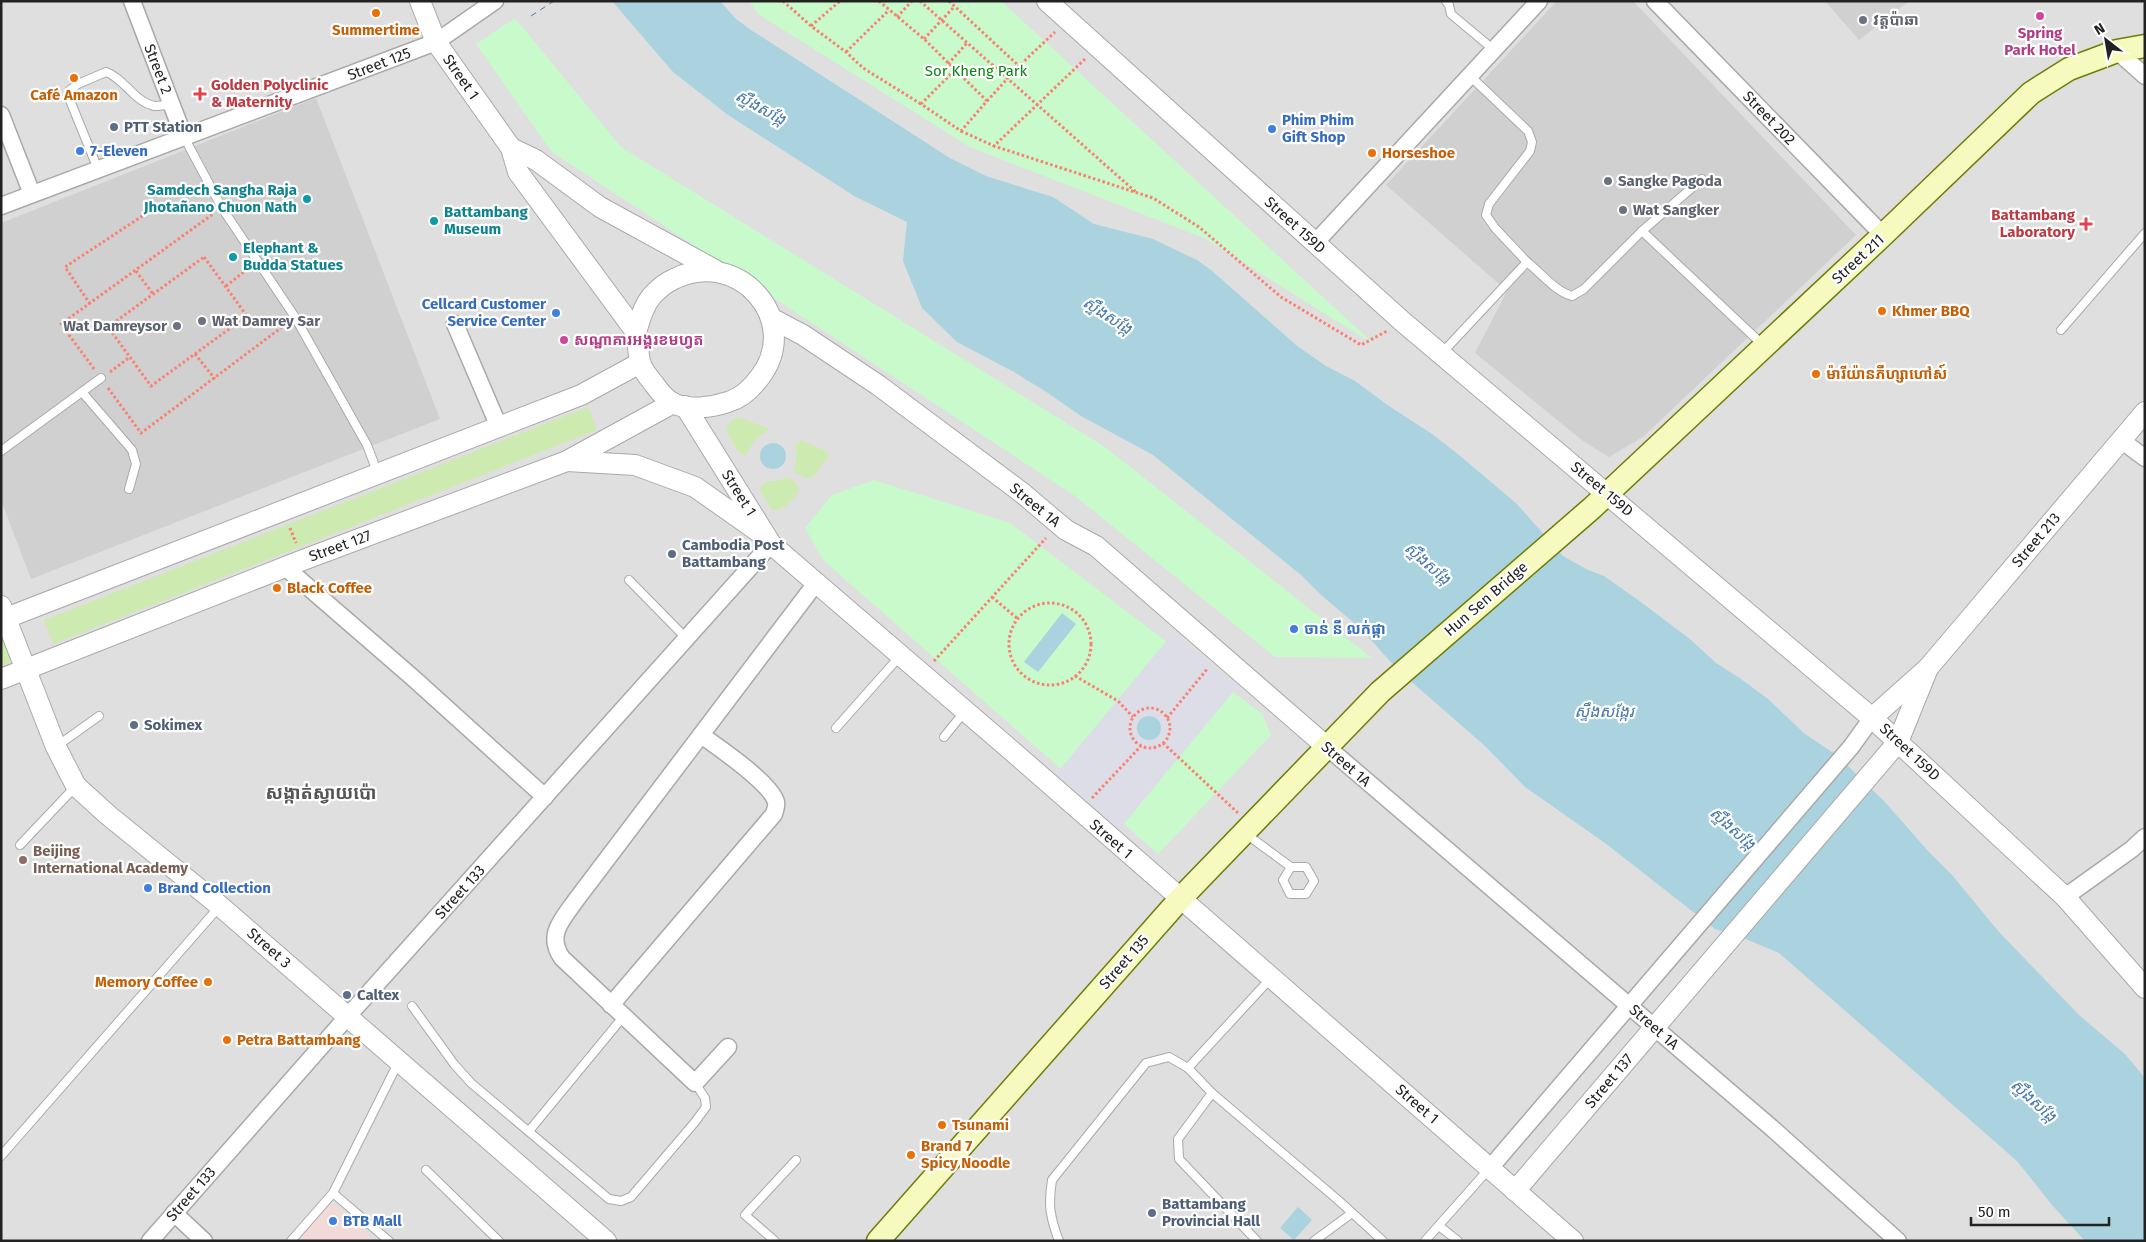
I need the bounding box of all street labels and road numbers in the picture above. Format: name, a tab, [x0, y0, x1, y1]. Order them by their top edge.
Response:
street label: Street 2	[140, 41, 176, 97]
street label: Street 125	[345, 44, 413, 84]
street label: Street 1	[439, 51, 483, 103]
street label: Street 202	[1739, 87, 1799, 149]
street label: Street 159D	[1261, 193, 1329, 257]
street label: Street 211	[1828, 230, 1888, 288]
street label: Street 159D	[1567, 458, 1637, 520]
street label: Street 1	[718, 467, 760, 519]
street label: Street 1A	[1006, 479, 1064, 531]
street label: Street 213	[2008, 509, 2064, 571]
street label: Street 127	[306, 526, 374, 566]
street label: Hun Sen Bridge	[1441, 558, 1531, 640]
street label: Street 159D	[1876, 720, 1944, 784]
street label: Street 1A	[1318, 738, 1375, 791]
street label: Street 1	[1086, 815, 1136, 863]
street label: Street 133	[431, 861, 489, 923]
street label: Street 3	[243, 924, 295, 972]
street label: Street 135	[1096, 931, 1152, 993]
street label: Street 1A	[1626, 1001, 1683, 1054]
street label: Street 137	[1581, 1050, 1637, 1112]
street label: Street 1	[1392, 1080, 1442, 1128]
street label: Street 133	[163, 1163, 219, 1225]

